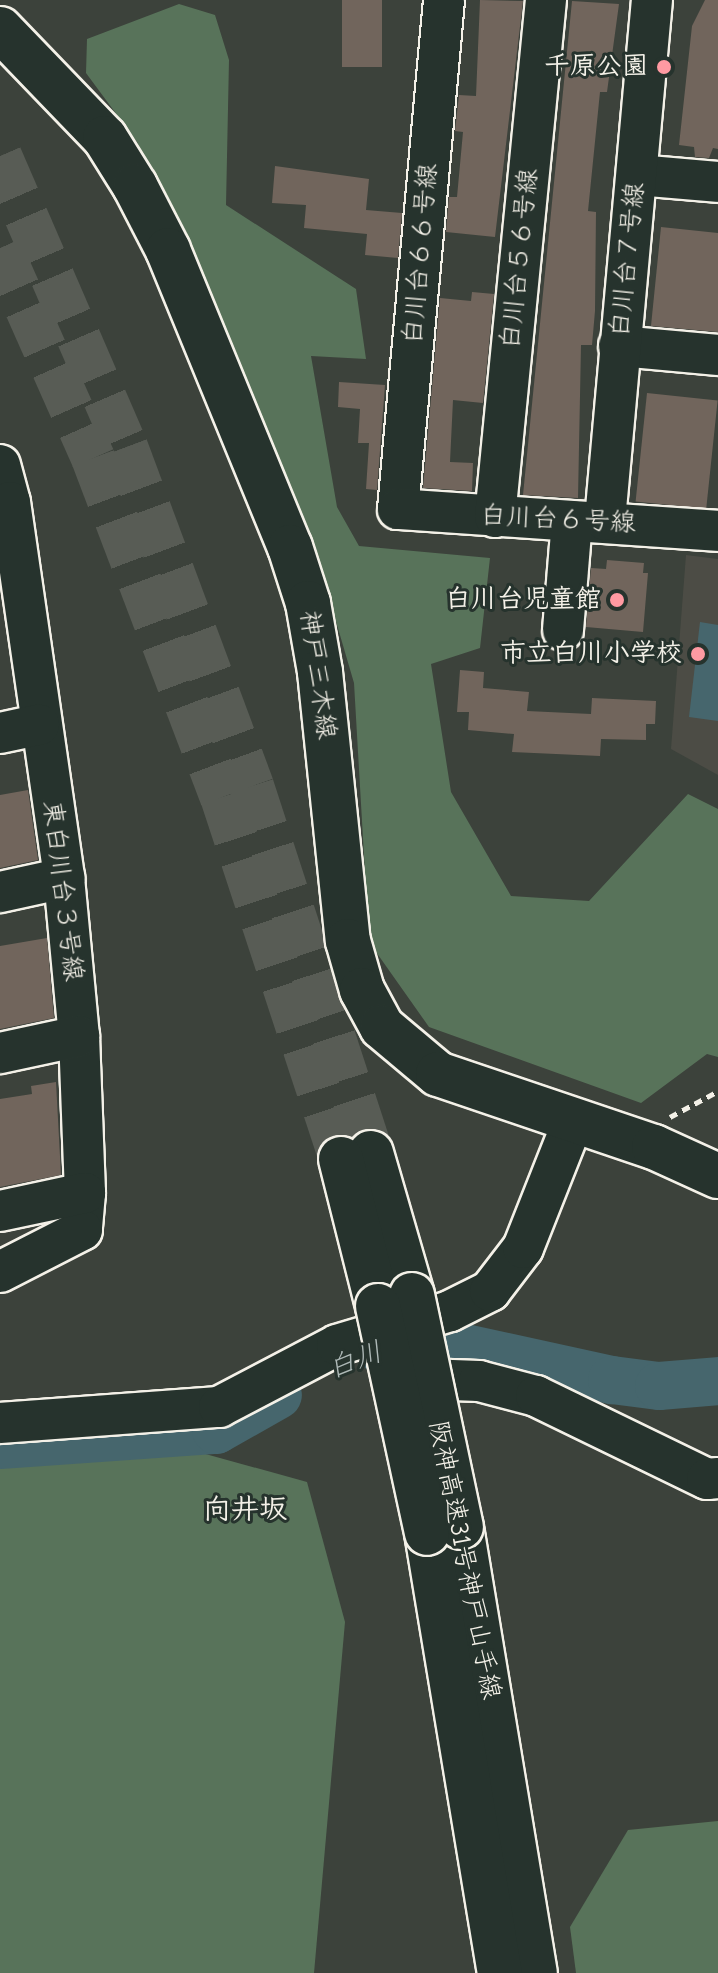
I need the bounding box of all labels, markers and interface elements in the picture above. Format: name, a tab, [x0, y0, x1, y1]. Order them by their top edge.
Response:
place label: 千原公園	[544, 51, 648, 83]
marker: 千原公園	[655, 58, 673, 76]
street label: 白川台６６号線	[398, 162, 444, 346]
street label: 白川台５６号線	[495, 167, 545, 351]
street label: 白川台７号線	[604, 181, 652, 339]
street label: 白川台６号線	[479, 500, 637, 540]
place label: 白川台児童館	[445, 584, 601, 616]
marker: 白川台児童館	[608, 591, 626, 609]
street label: 神戸三木線	[293, 608, 341, 742]
place label: 市立白川小学校	[500, 638, 682, 670]
marker: 市立白川小学校	[689, 645, 707, 663]
street label: 東白川台３号線	[35, 799, 89, 983]
water label: 白川	[323, 1335, 387, 1385]
street label: 阪神高速31号神戸山手線	[422, 1418, 506, 1702]
district label: 向井坂	[203, 1492, 287, 1526]

